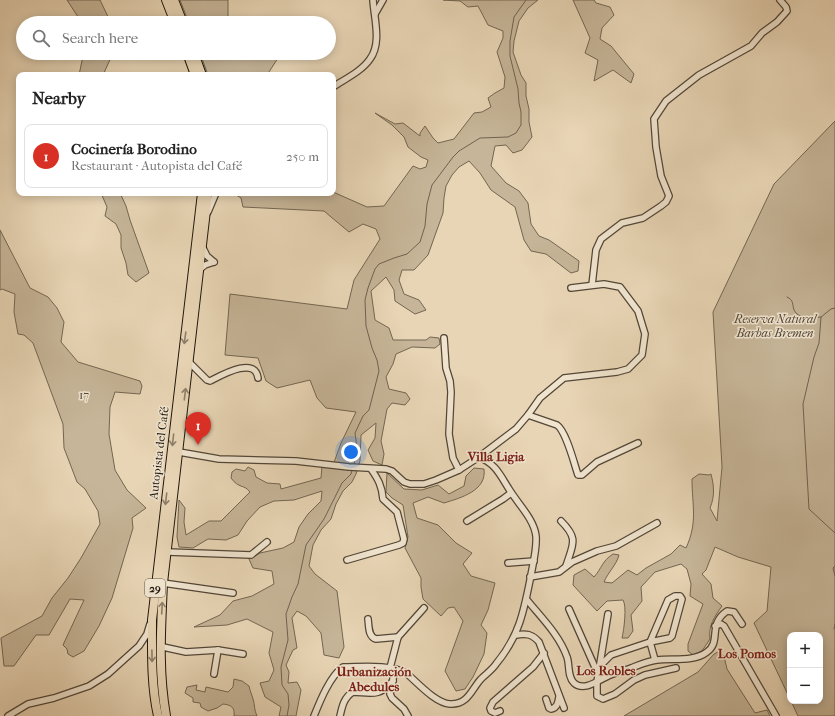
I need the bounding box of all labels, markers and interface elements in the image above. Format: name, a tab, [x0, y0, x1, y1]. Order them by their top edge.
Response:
search box	[16, 16, 336, 60]
icon: search	[30, 27, 52, 49]
text: Search here	[62, 29, 138, 47]
text: Nearby	[32, 88, 86, 108]
text: Cocinería Borodino	[71, 140, 197, 158]
text: 1	[44, 149, 48, 164]
text: 250 m	[286, 149, 319, 164]
text: Restaurant · Autopista del Café	[71, 158, 242, 173]
park label: Reserva Natural Barbas Bremen	[733, 312, 818, 340]
one-way arrow	[181, 331, 189, 344]
park label: 17	[79, 388, 89, 402]
one-way arrow	[182, 388, 189, 401]
street label: Autopista del Café	[146, 406, 172, 501]
pin: 1	[185, 412, 211, 445]
one-way arrow	[169, 433, 176, 446]
your location	[341, 442, 361, 462]
district label: Villa Ligia	[467, 449, 525, 465]
one-way arrow	[162, 492, 170, 505]
road number: 29	[145, 579, 165, 597]
one-way arrow	[158, 602, 166, 615]
map controls	[787, 632, 823, 704]
button: +	[787, 632, 823, 668]
district label: Los Pomos	[718, 646, 776, 661]
one-way arrow	[148, 649, 156, 662]
district label: Los Robles	[576, 663, 636, 678]
district label: Urbanización Abedules	[335, 664, 412, 694]
button: −	[787, 668, 823, 704]

